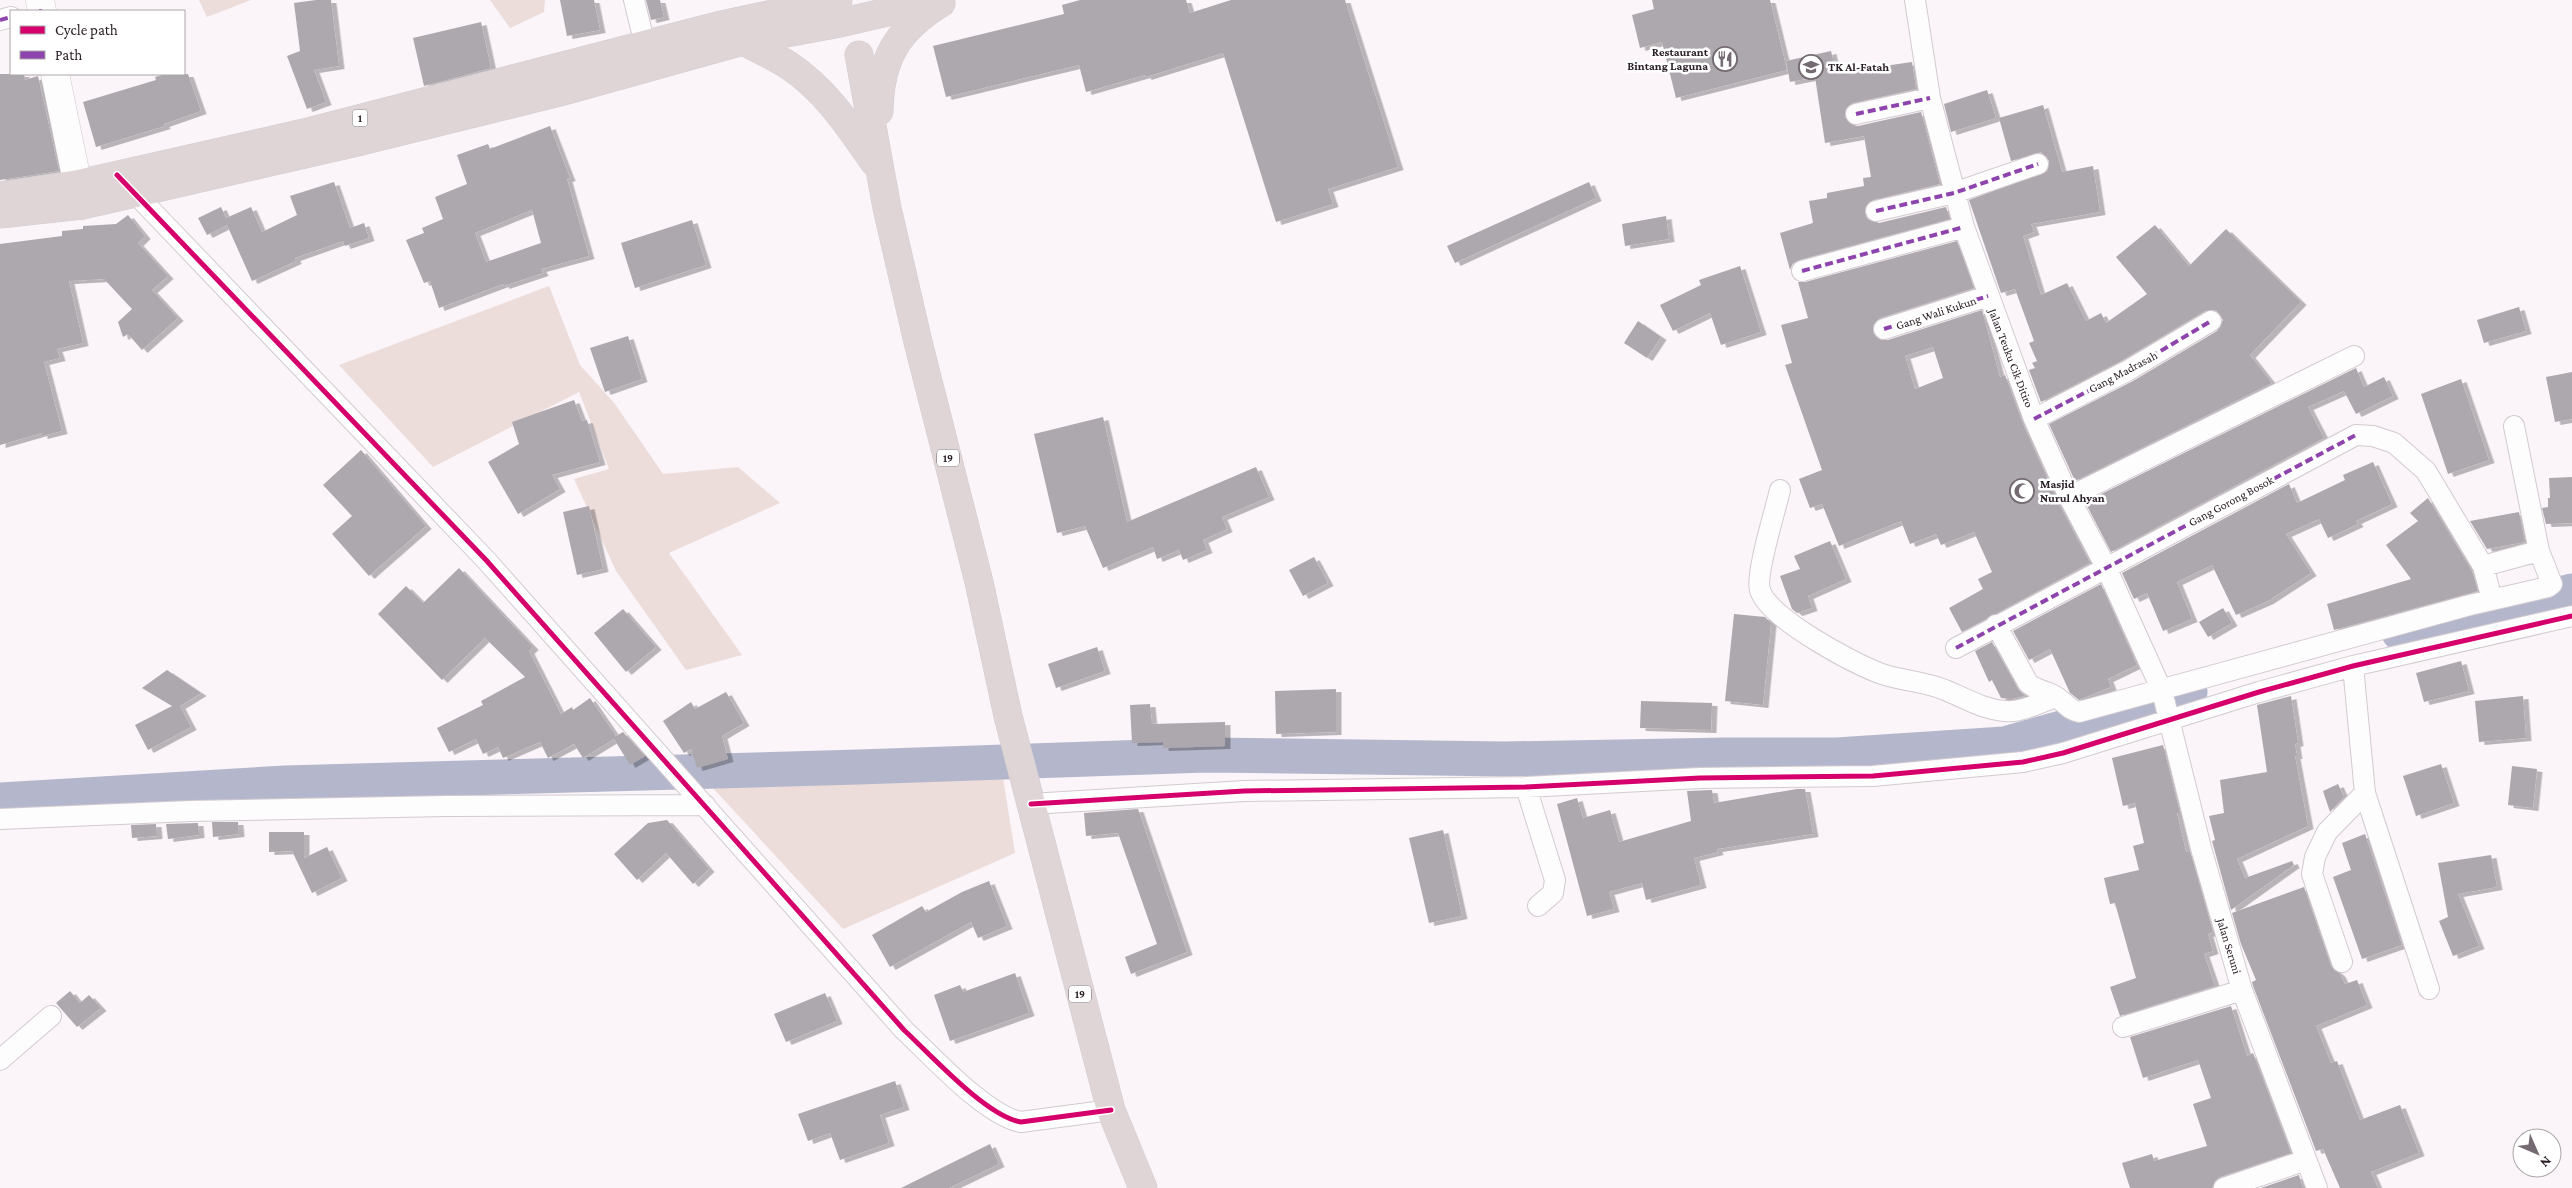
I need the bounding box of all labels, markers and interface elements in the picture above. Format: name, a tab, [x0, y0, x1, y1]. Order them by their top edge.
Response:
legend	[10, 10, 185, 75]
text: Cycle path	[55, 22, 118, 39]
place label: Restaurant Bintang Laguna	[1627, 45, 1709, 73]
restaurant icon: Restaurant Bintang Laguna	[1712, 46, 1738, 72]
text: Path	[55, 47, 82, 63]
school or university icon: TK Al-Fatah	[1798, 54, 1824, 80]
place label: TK Al-Fatah	[1828, 60, 1889, 74]
road number: 1	[352, 110, 368, 126]
street label: Gang Wali Kukun	[1894, 293, 1979, 333]
street label: Jalan Teuku Cik Ditiro	[1985, 306, 2036, 410]
street label: Gang Madrasah	[2086, 348, 2160, 396]
road number: 19	[937, 449, 959, 466]
street label: Gang Gorong Bosok	[2186, 472, 2276, 529]
place label: Masjid Nurul Ahyan	[2040, 477, 2105, 505]
mosque icon: Masjid Nurul Ahyan	[2009, 478, 2035, 504]
street label: Jalan Seruni	[2214, 915, 2244, 976]
road number: 19	[1069, 986, 1091, 1002]
north arrow	[2512, 1128, 2562, 1178]
text: N	[2537, 1153, 2555, 1172]

